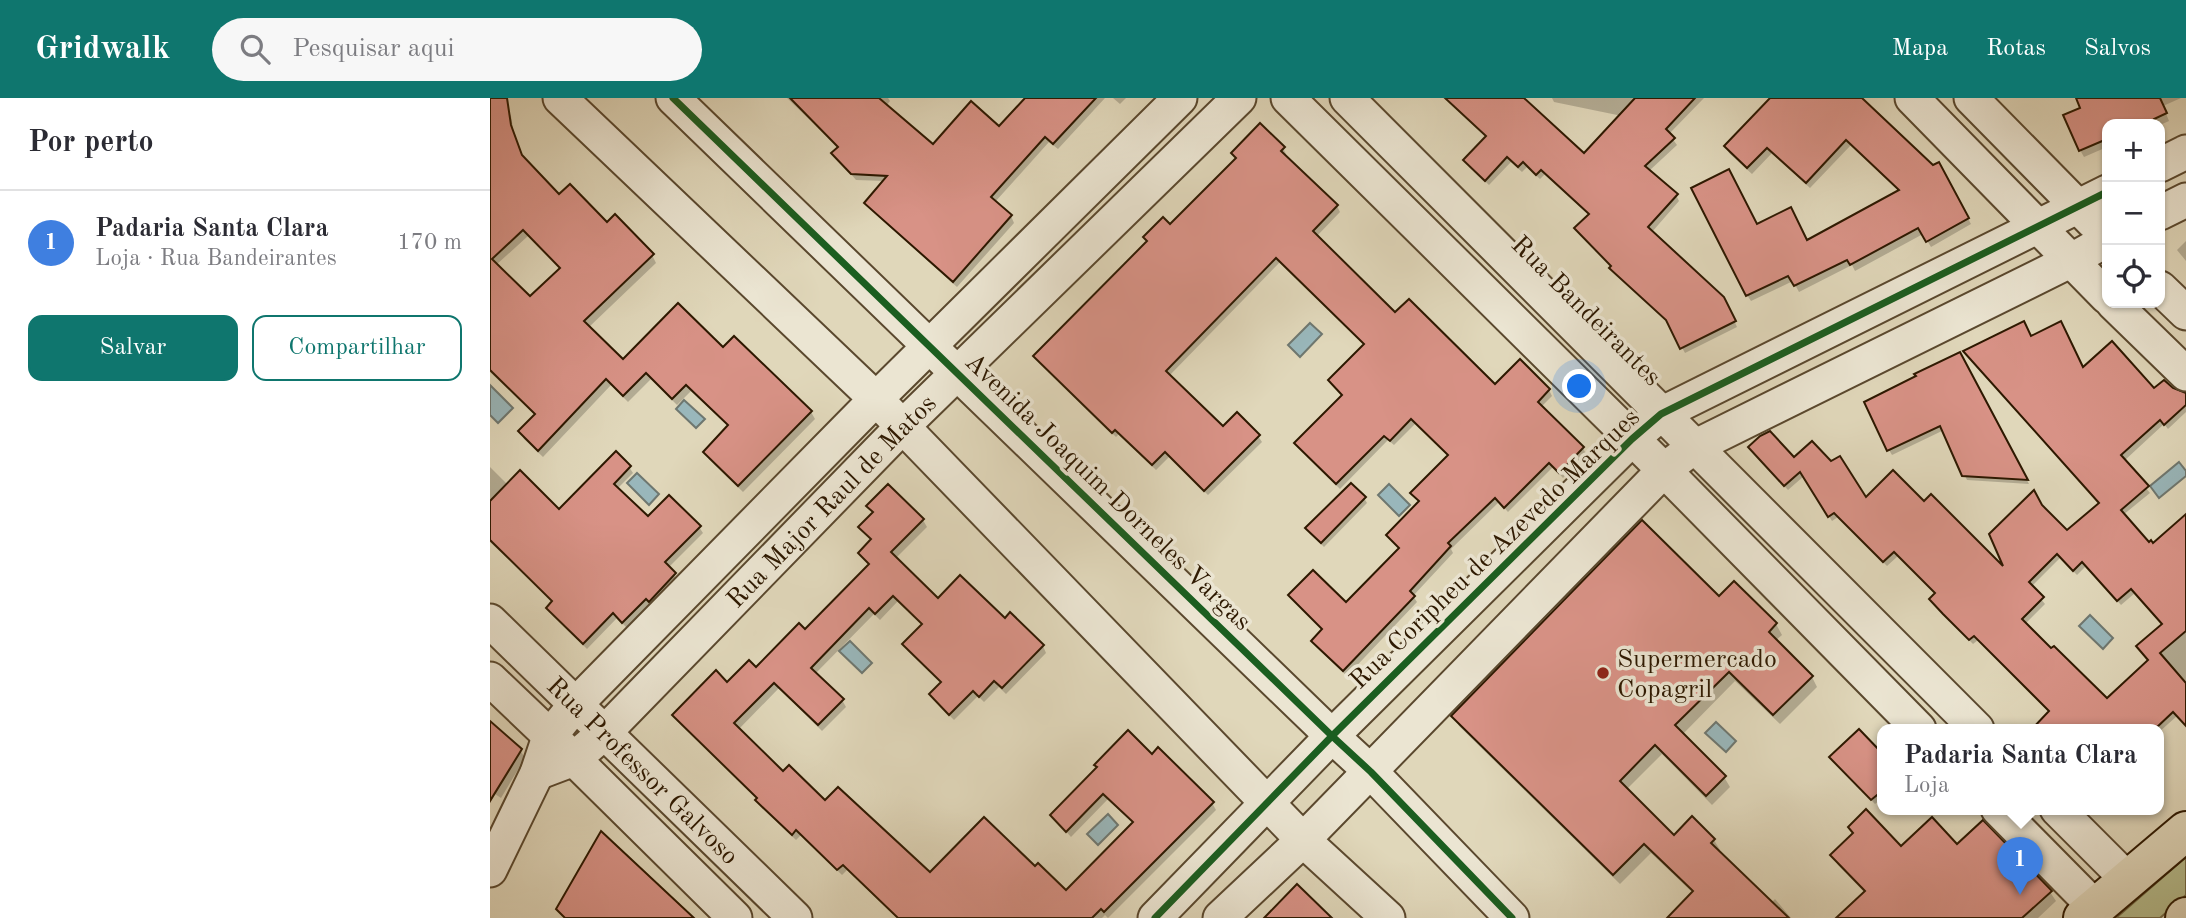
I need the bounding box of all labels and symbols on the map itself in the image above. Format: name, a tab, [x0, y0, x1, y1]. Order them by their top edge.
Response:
street label: Rua Bandeirantes	[1506, 232, 1665, 391]
street label: Avenida Joaquim Dorneles Vargas	[960, 349, 1256, 636]
your location	[1562, 369, 1596, 403]
street label: Rua Major Raul de Matos	[723, 390, 942, 614]
street label: Rua Coripheu de Azevedo Marques	[1346, 404, 1645, 695]
place label: Supermercado Copagril	[1617, 647, 1777, 703]
marker: Supermercado Copagril	[1595, 665, 1611, 681]
street label: Rua Professor Galvoso	[541, 673, 743, 870]
pin: 1	[1997, 837, 2043, 895]

